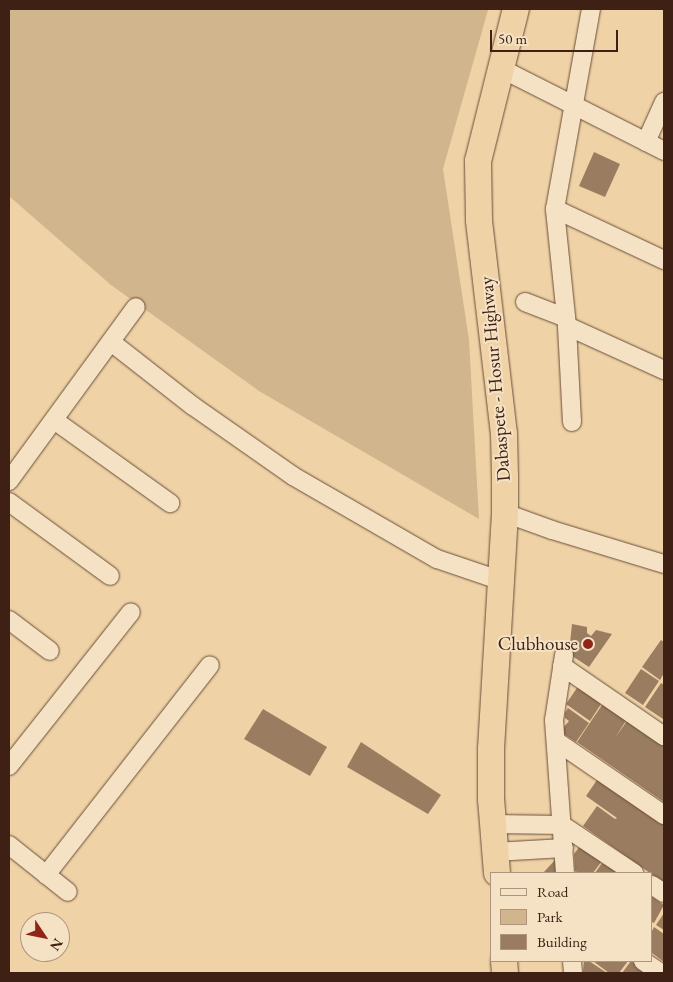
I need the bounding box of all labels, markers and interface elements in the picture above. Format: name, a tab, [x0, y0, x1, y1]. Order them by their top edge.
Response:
scale bar	[493, 20, 620, 52]
text: 50 m	[498, 29, 527, 48]
street label: Dabaspete - Hosur Highway	[475, 276, 515, 482]
place label: Clubhouse	[498, 633, 578, 655]
marker: Clubhouse	[582, 638, 594, 650]
legend	[490, 872, 653, 962]
text: Road	[537, 882, 568, 901]
text: Park	[537, 907, 563, 926]
north arrow	[20, 912, 70, 962]
text: Building	[537, 932, 587, 951]
text: N	[46, 935, 67, 955]

